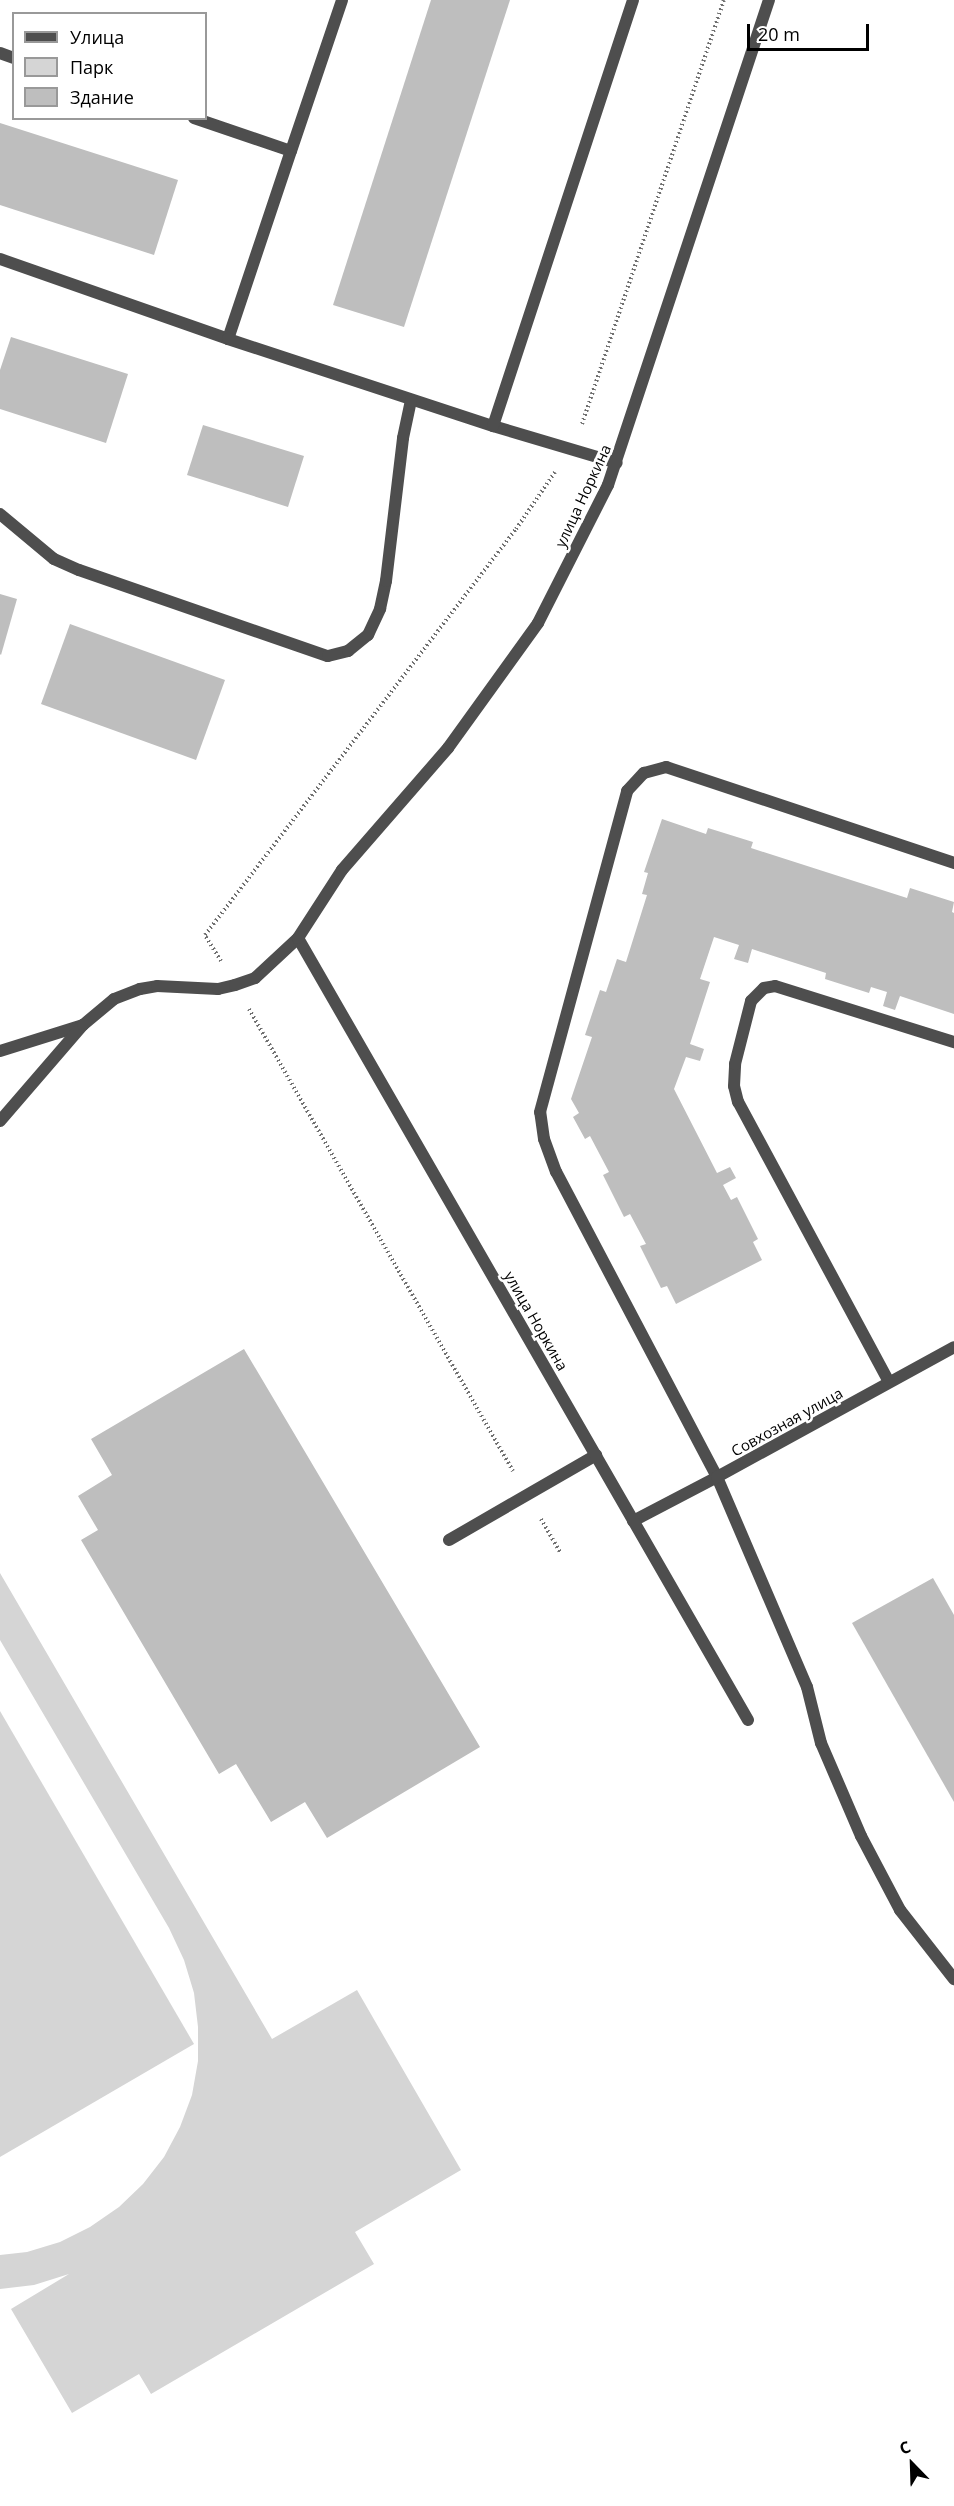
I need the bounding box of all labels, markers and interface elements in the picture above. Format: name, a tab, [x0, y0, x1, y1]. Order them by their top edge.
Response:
legend	[12, 12, 207, 120]
scale bar	[750, 12, 872, 50]
text: 20 m	[758, 22, 800, 46]
text: Улица	[70, 25, 124, 49]
text: Парк	[70, 55, 113, 79]
text: Здание	[70, 85, 134, 109]
street label: улица Норкина	[551, 442, 615, 550]
street label: улица Норкина	[500, 1268, 572, 1374]
street label: Совхозная улица	[728, 1384, 846, 1460]
north arrow	[882, 2434, 942, 2494]
text: С	[896, 2435, 914, 2460]

